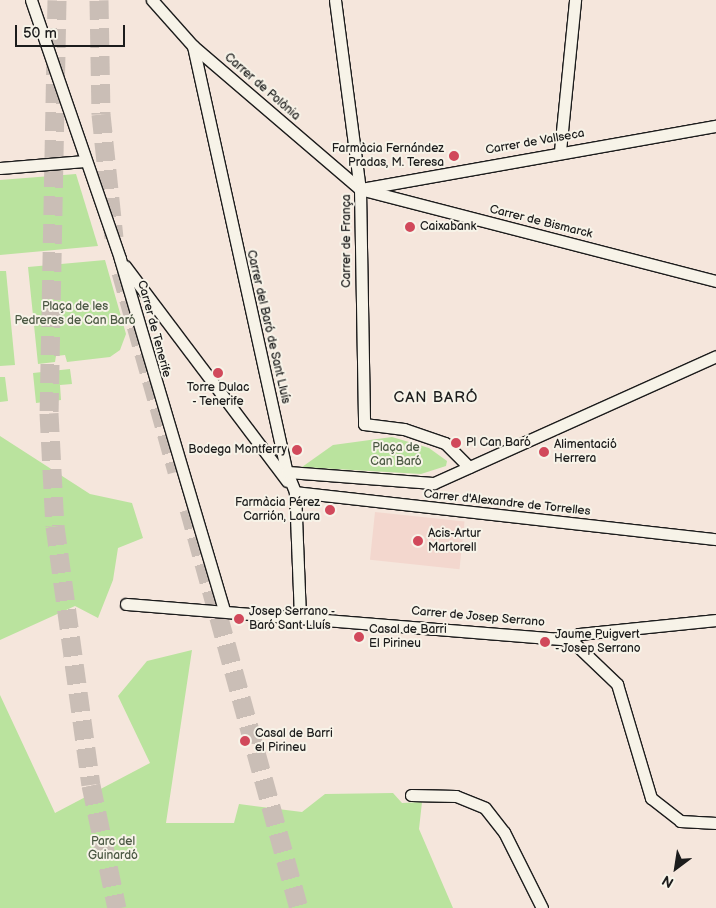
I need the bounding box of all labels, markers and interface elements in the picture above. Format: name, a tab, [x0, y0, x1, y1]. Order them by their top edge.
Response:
scale bar	[18, 15, 128, 47]
text: 50 m	[23, 24, 57, 43]
street label: Carrer de Polònia	[221, 50, 303, 124]
street label: Carrer de Vallseca	[484, 126, 586, 158]
place label: Farmàcia Fernández Pradas, M. Teresa	[332, 142, 444, 170]
marker: Farmàcia Fernández Pradas, M. Teresa	[448, 150, 460, 162]
street label: Carrer de França	[340, 194, 354, 288]
street label: Carrer de Bismarck	[488, 202, 594, 242]
place label: Caixabank	[420, 220, 476, 234]
marker: Caixabank	[404, 221, 416, 233]
street label: Carrer del Baró de Sant Lluís	[243, 249, 293, 405]
street label: Carrer de Tenerife	[134, 279, 174, 379]
park label: Plaça de les Pedreres de Can Baró	[14, 300, 136, 328]
marker: Torre Dulac - Tenerife	[212, 367, 224, 379]
place label: Torre Dulac - Tenerife	[187, 381, 249, 409]
district label: CAN BARÓ	[393, 389, 479, 407]
place label: Pl Can Baró	[466, 436, 531, 450]
marker: Pl Can Baró	[450, 437, 462, 449]
place label: Alimentació Herrera	[554, 438, 617, 466]
park label: Plaça de Can Baró	[370, 441, 422, 469]
place label: Bodega Montferry	[188, 443, 287, 457]
marker: Bodega Montferry	[291, 444, 303, 456]
marker: Alimentació Herrera	[538, 446, 550, 458]
street label: Carrer d'Alexandre de Torrelles	[423, 487, 591, 519]
place label: Farmàcia Pérez Carrión, Laura	[235, 496, 320, 524]
marker: Farmàcia Pérez Carrión, Laura	[324, 504, 336, 516]
place label: Acis-Artur Martorell	[428, 527, 481, 555]
marker: Acis-Artur Martorell	[412, 535, 424, 547]
street label: Carrer de Josep Serrano	[410, 604, 546, 630]
place label: Josep Serrano - Baró Sant Lluís	[249, 605, 336, 633]
marker: Josep Serrano - Baró Sant Lluís	[233, 613, 245, 625]
place label: Casal de Barri El Pirineu	[369, 623, 447, 651]
place label: Jaume Puigvert - Josep Serrano	[555, 628, 642, 656]
marker: Casal de Barri El Pirineu	[353, 631, 365, 643]
marker: Jaume Puigvert - Josep Serrano	[539, 636, 551, 648]
place label: Casal de Barri el Pirineu	[255, 727, 333, 755]
marker: Casal de Barri el Pirineu	[239, 735, 251, 747]
park label: Parc del Guinardó	[88, 835, 138, 863]
north arrow	[651, 843, 701, 893]
text: N	[659, 871, 677, 891]

